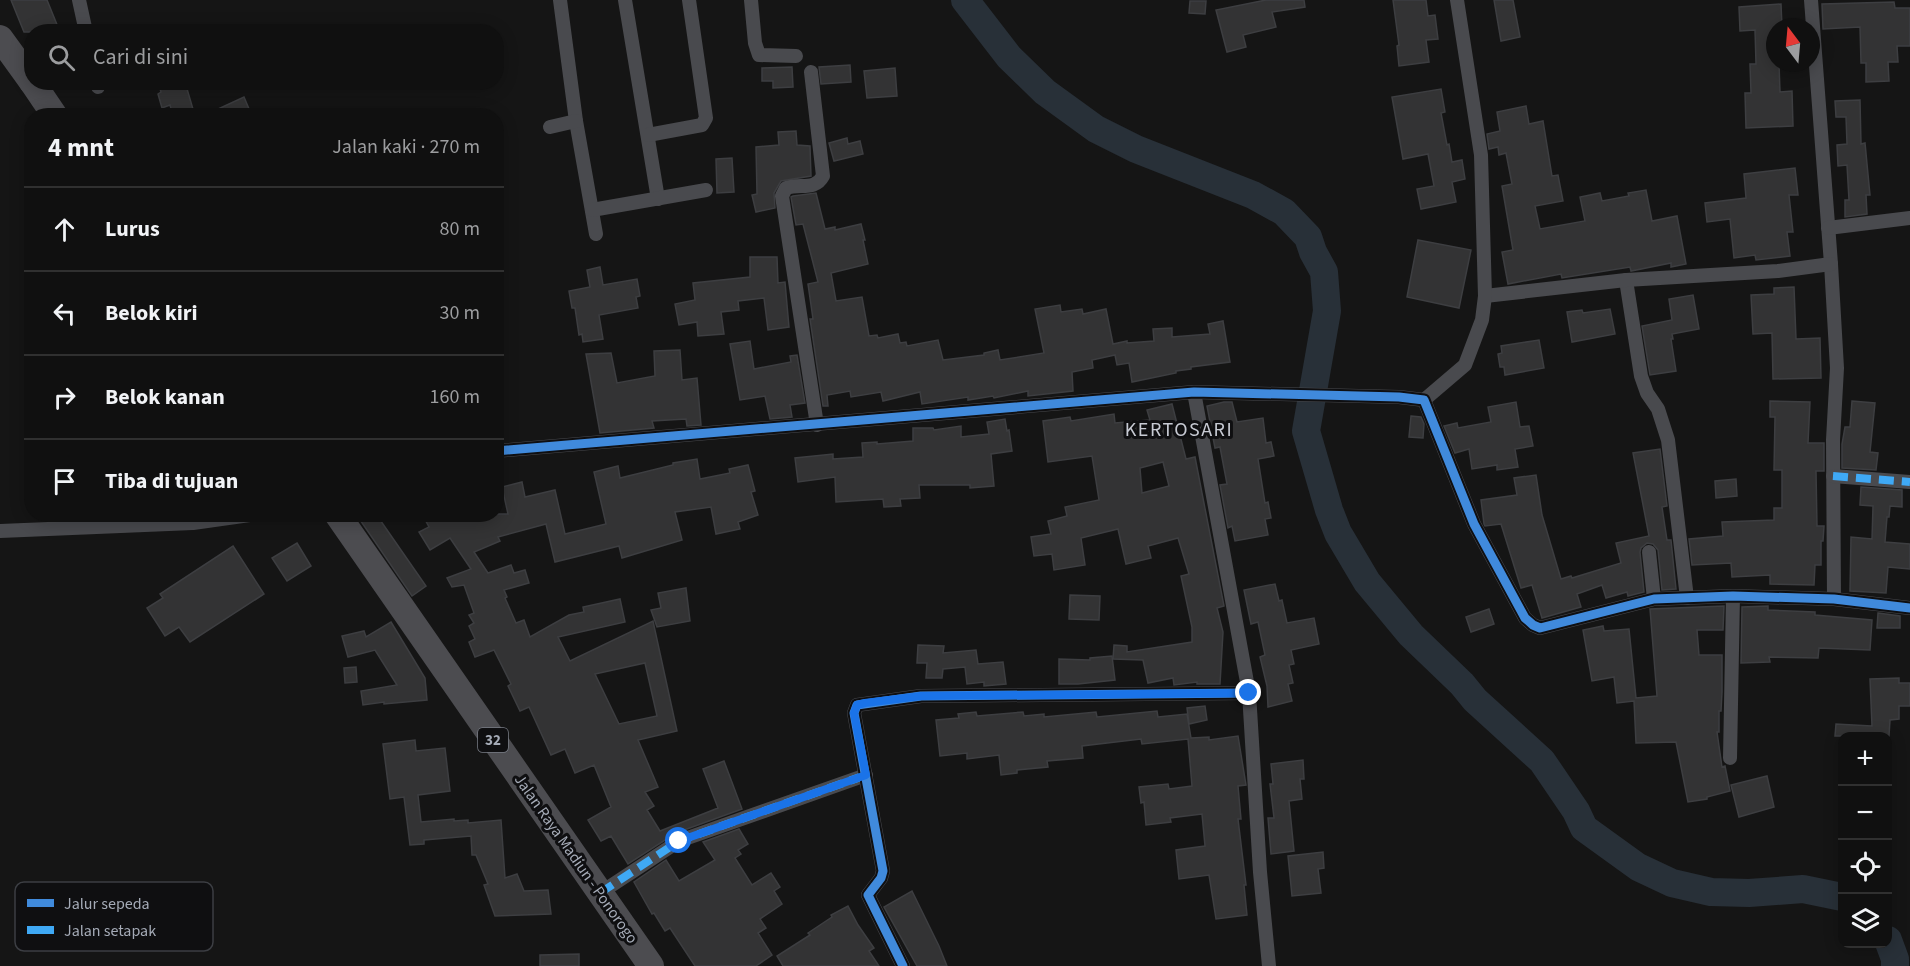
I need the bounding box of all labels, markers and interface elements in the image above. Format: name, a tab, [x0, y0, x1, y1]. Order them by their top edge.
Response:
north arrow	[1766, 18, 1820, 72]
search box	[24, 24, 504, 90]
icon: search	[45, 41, 78, 74]
text: Cari di sini	[93, 41, 188, 73]
text: 4 mnt	[48, 129, 114, 166]
text: Jalan kaki · 270 m	[332, 133, 480, 161]
icon: ahead	[48, 213, 81, 246]
text: Lurus	[105, 213, 160, 245]
text: 80 m	[440, 215, 480, 243]
icon: left	[48, 297, 81, 330]
text: Belok kiri	[105, 297, 198, 329]
text: 30 m	[440, 299, 480, 327]
icon: right	[48, 381, 81, 414]
text: Belok kanan	[105, 381, 225, 413]
text: 160 m	[430, 383, 480, 411]
district label: KERTOSARI	[1125, 416, 1233, 444]
icon: arrive	[48, 465, 81, 498]
text: Tiba di tujuan	[105, 465, 238, 497]
route end	[1235, 679, 1261, 705]
road number: 32	[478, 728, 508, 752]
map controls	[1838, 732, 1892, 948]
button: +	[1838, 732, 1892, 786]
street label: Jalan Raya Madiun - Ponorogo	[509, 770, 643, 948]
button: −	[1838, 786, 1892, 840]
route start	[665, 827, 691, 853]
button: locate	[1838, 840, 1892, 894]
legend	[15, 882, 213, 951]
text: Jalur sepeda	[64, 893, 150, 915]
button: layers	[1838, 894, 1892, 948]
text: Jalan setapak	[64, 920, 156, 942]

